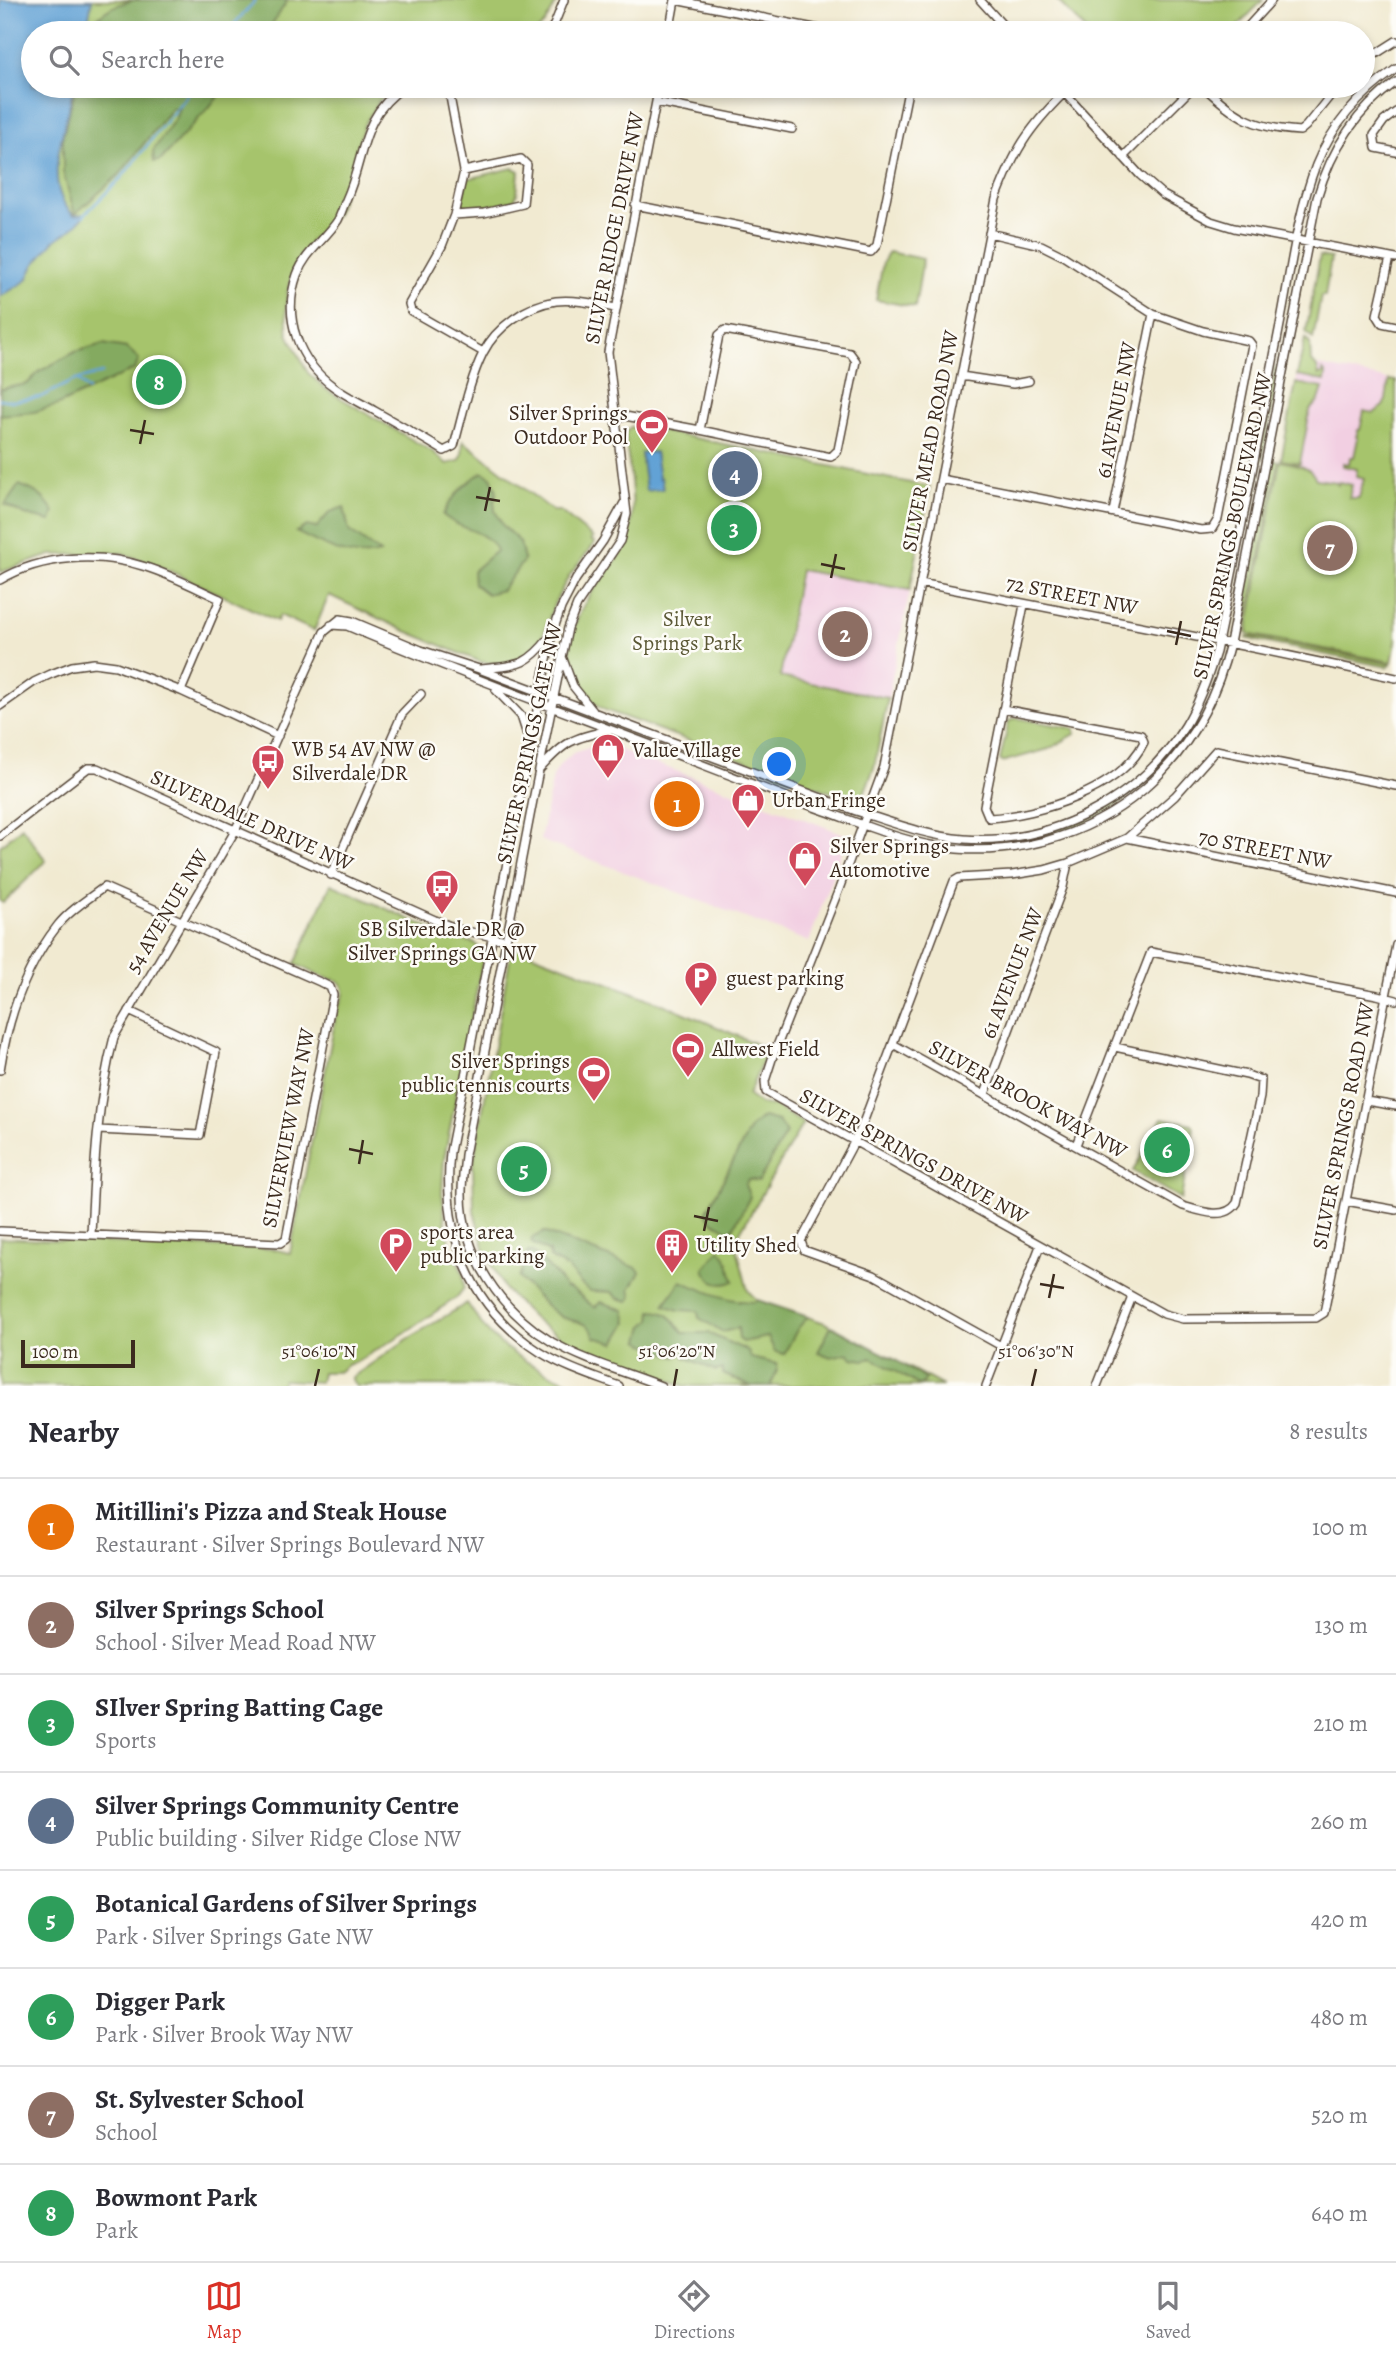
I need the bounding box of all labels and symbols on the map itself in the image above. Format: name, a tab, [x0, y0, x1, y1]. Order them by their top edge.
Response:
street label: SILVER RIDGE DRIVE NW	[578, 109, 650, 346]
street label: SILVER MEAD ROAD NW	[895, 328, 965, 554]
street label: 61 AVENUE NW	[1089, 339, 1143, 481]
pin: 8	[136, 356, 182, 408]
street label: SILVER SPRINGS BOULEVARD NW	[1186, 370, 1278, 682]
place label: Silver Springs Outdoor Pool	[509, 399, 628, 451]
sports icon: Silver Springs Outdoor Pool	[633, 406, 671, 455]
pin: 4	[712, 448, 758, 500]
pin: 3	[711, 502, 757, 554]
pin: 7	[1307, 522, 1353, 574]
street label: 72 STREET NW	[1004, 569, 1141, 622]
park label: Silver Springs Park	[632, 605, 743, 657]
pin: 2	[822, 608, 868, 660]
street label: SILVER SPRINGS GATE NW	[490, 619, 568, 867]
shop icon: Value Village	[589, 731, 627, 780]
place label: WB 54 AV NW @ Silverdale DR	[291, 735, 436, 787]
place label: Value Village	[631, 736, 741, 764]
bus stop icon: WB 54 AV NW @ Silverdale DR	[249, 742, 287, 791]
your location	[762, 747, 796, 781]
street label: SILVERDALE DRIVE NW	[146, 763, 358, 878]
pin: 1	[654, 778, 700, 830]
shop icon: Urban Fringe	[729, 781, 767, 830]
place label: Urban Fringe	[772, 786, 886, 814]
street label: 70 STREET NW	[1196, 822, 1334, 876]
place label: Silver Springs Automotive	[829, 832, 949, 884]
shop icon: Silver Springs Automotive	[786, 839, 824, 888]
street label: 54 AVENUE NW	[119, 843, 215, 978]
bus stop icon: SB Silverdale DR @ Silver Springs GA NW	[423, 867, 461, 916]
street label: 61 AVENUE NW	[974, 903, 1050, 1043]
place label: SB Silverdale DR @ Silver Springs GA NW	[348, 915, 537, 967]
parking icon: guest parking	[682, 959, 720, 1008]
place label: guest parking	[726, 964, 845, 992]
street label: SILVER SPRINGS ROAD NW	[1305, 1000, 1381, 1252]
street label: SILVERVIEW WAY NW	[255, 1025, 321, 1230]
sports icon: Allwest Field	[669, 1030, 707, 1079]
street label: SILVER BROOK WAY NW	[924, 1033, 1132, 1165]
place label: Allwest Field	[711, 1035, 820, 1063]
place label: Silver Springs public tennis courts	[401, 1047, 570, 1099]
sports icon: Silver Springs public tennis courts	[575, 1054, 613, 1103]
street label: SILVER SPRINGS DRIVE NW	[795, 1081, 1034, 1231]
pin: 6	[1144, 1124, 1190, 1176]
pin: 5	[501, 1143, 547, 1195]
place label: sports area public parking	[420, 1218, 545, 1270]
parking icon: sports area public parking	[377, 1225, 415, 1274]
building icon: Utility Shed	[653, 1226, 691, 1275]
place label: Utility Shed	[696, 1231, 798, 1259]
scale bar	[21, 1337, 135, 1369]
text: 51°06'10"N	[282, 1339, 356, 1363]
text: 51°06'20"N	[639, 1339, 715, 1363]
text: 51°06'30"N	[998, 1339, 1074, 1363]

